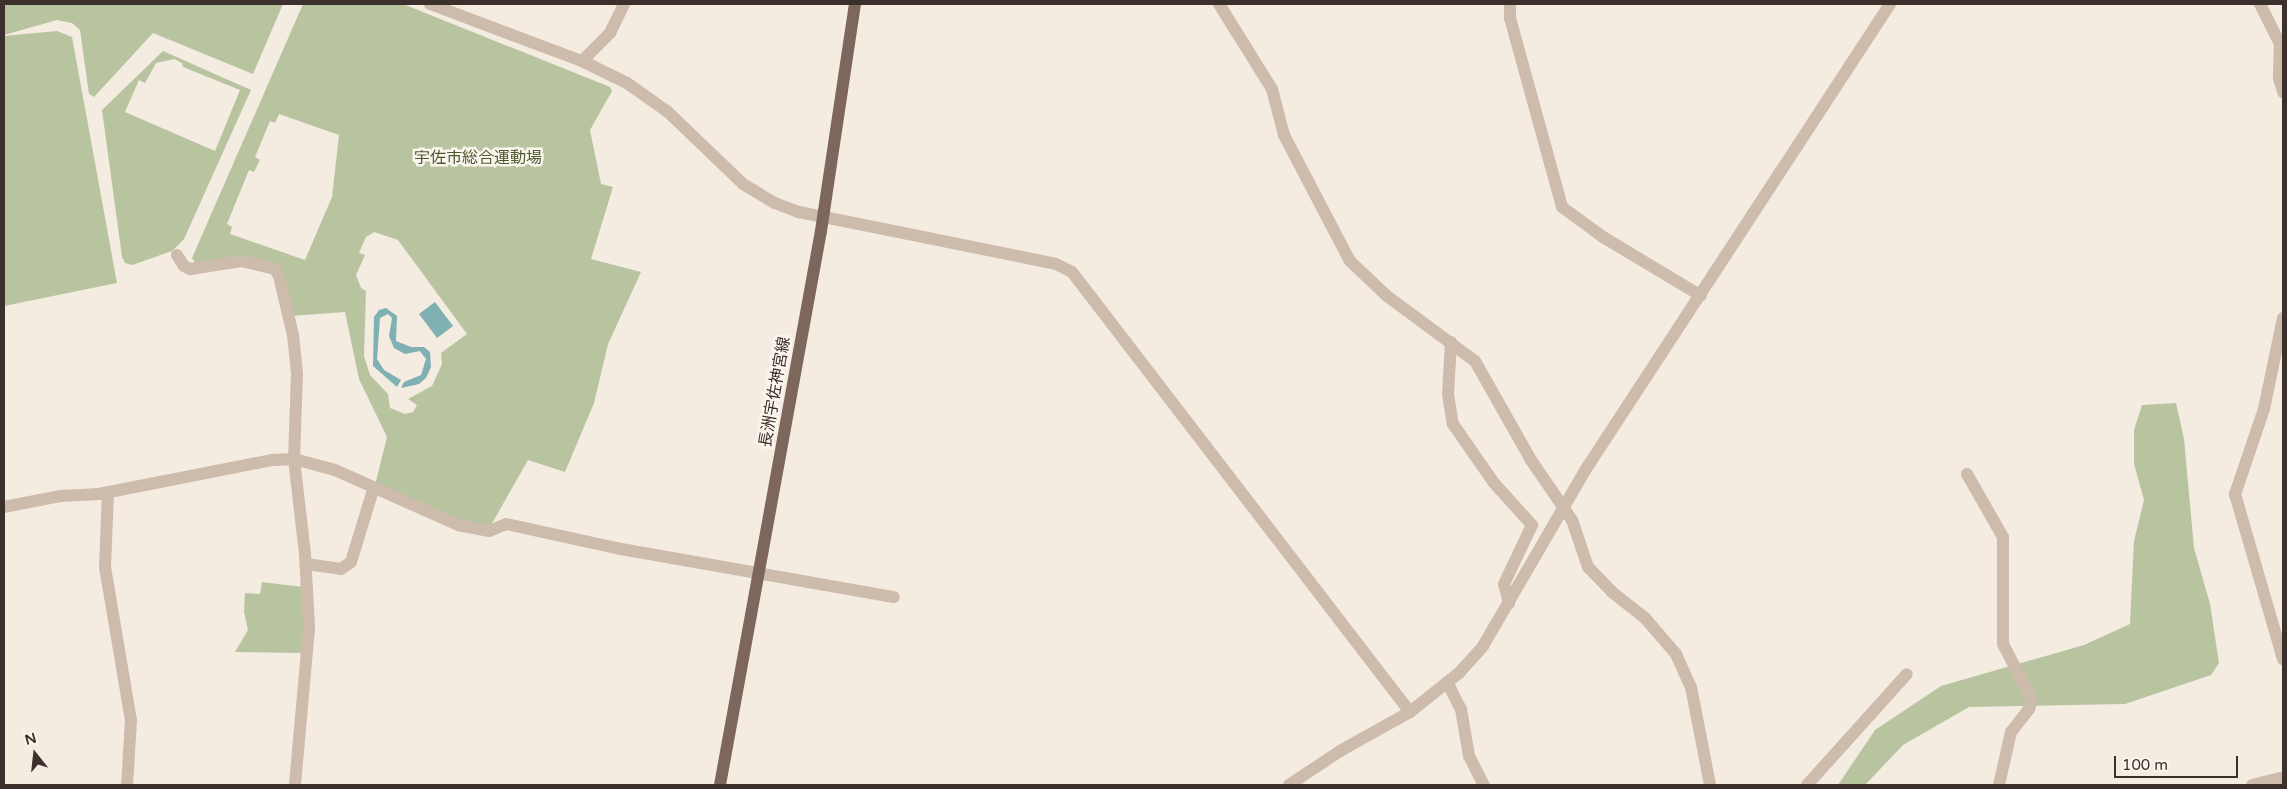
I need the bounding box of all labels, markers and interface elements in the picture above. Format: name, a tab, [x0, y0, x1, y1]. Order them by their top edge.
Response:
park label: 宇佐市総合運動場	[414, 148, 542, 168]
street label: 長洲宇佐神宮線	[756, 335, 794, 449]
north arrow	[10, 729, 60, 779]
text: N	[23, 729, 38, 749]
scale bar	[2117, 746, 2241, 778]
text: 100 m	[2122, 756, 2168, 774]

